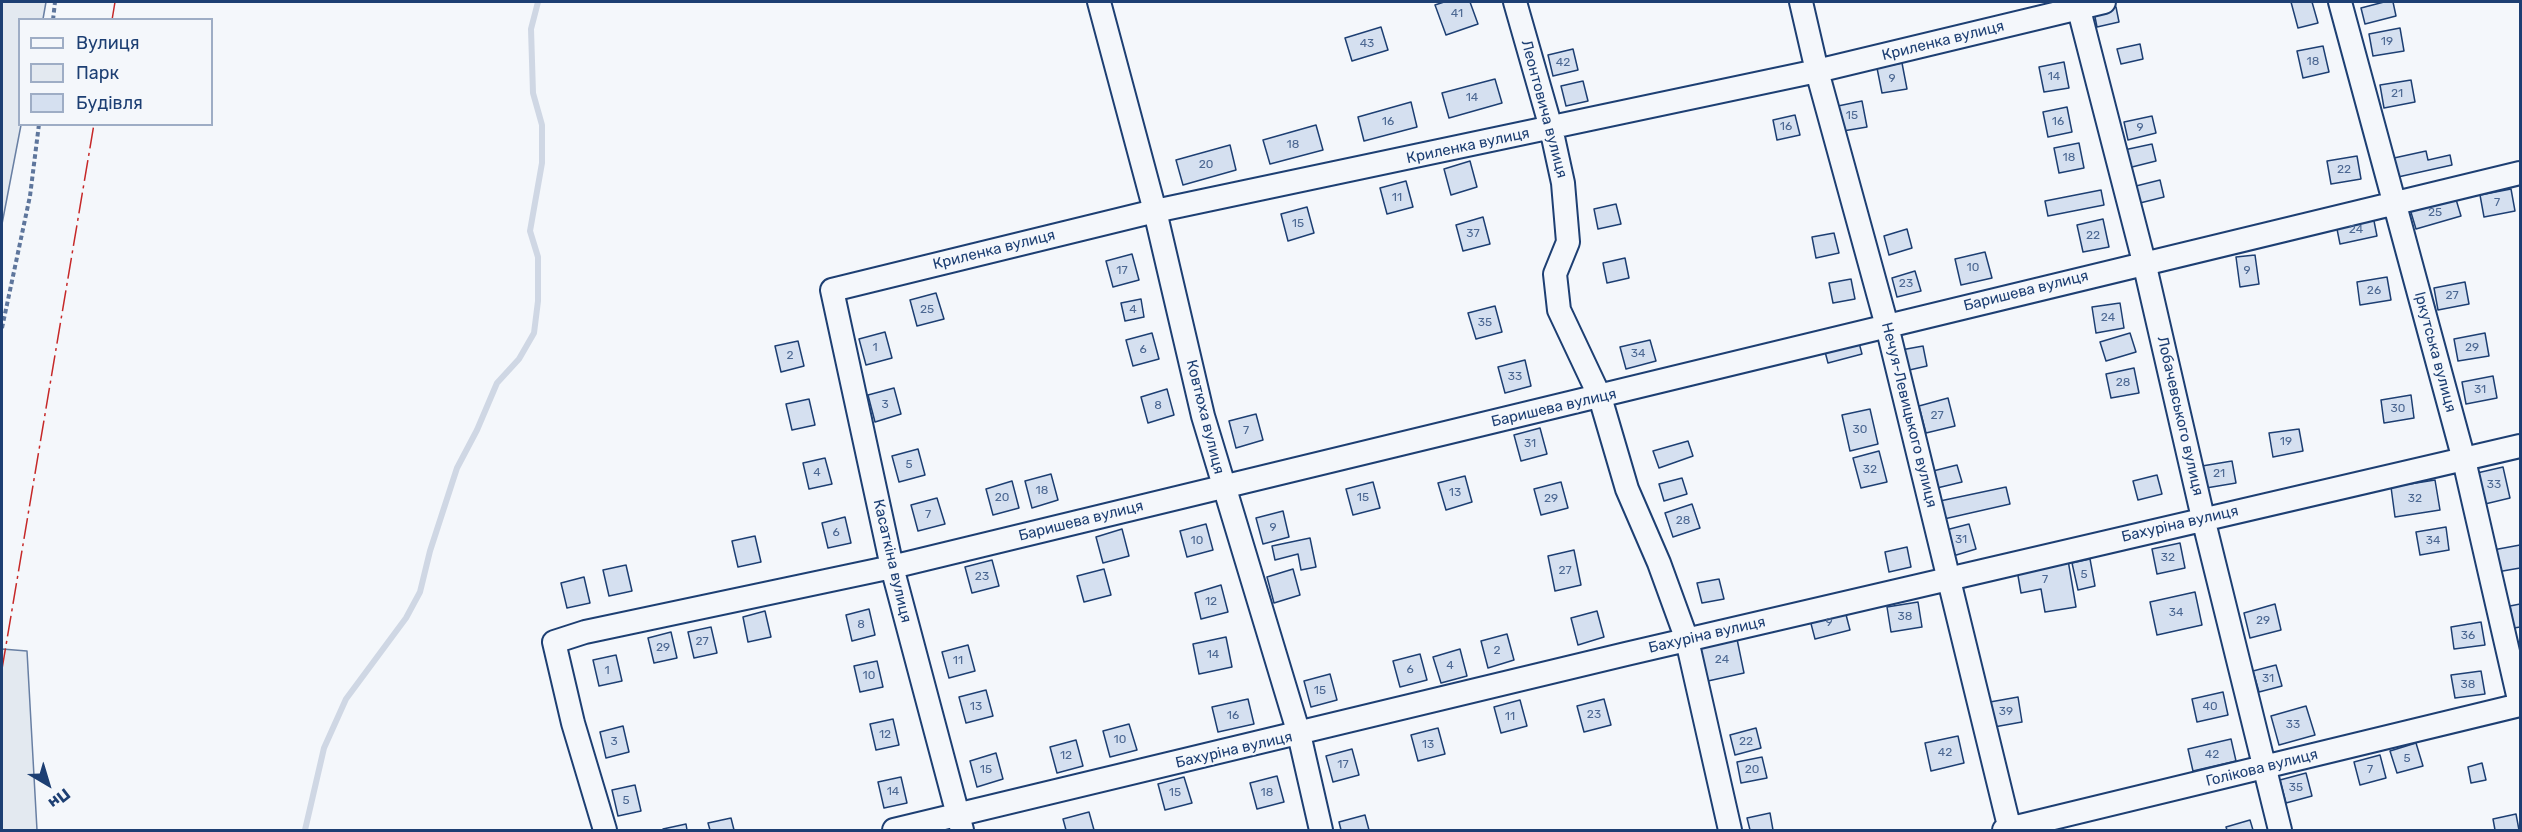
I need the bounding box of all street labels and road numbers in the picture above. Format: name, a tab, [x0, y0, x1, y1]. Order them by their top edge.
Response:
street label: Криленка вулиця	[1880, 17, 2006, 65]
street label: Леонтовича вулиця	[1517, 38, 1571, 180]
street label: Криленка вулиця	[1405, 124, 1531, 168]
street label: Криленка вулиця	[931, 226, 1057, 274]
street label: Баришева вулиця	[1962, 267, 2090, 315]
street label: Іркутська вулиця	[2410, 290, 2460, 414]
street label: Нечуя-Левицького вулиця	[1877, 321, 1941, 509]
street label: Лобачевського вулиця	[2153, 334, 2207, 498]
street label: Ковтюха вулиця	[1182, 358, 1228, 476]
street label: Баришева вулиця	[1490, 385, 1618, 431]
street label: Касаткіна вулиця	[869, 497, 915, 625]
street label: Баришева вулиця	[1017, 497, 1145, 545]
street label: Бахуріна вулиця	[2120, 502, 2240, 546]
street label: Бахуріна вулиця	[1647, 613, 1767, 657]
street label: Бахуріна вулиця	[1174, 728, 1294, 772]
street label: Голікова вулиця	[2204, 745, 2320, 791]

